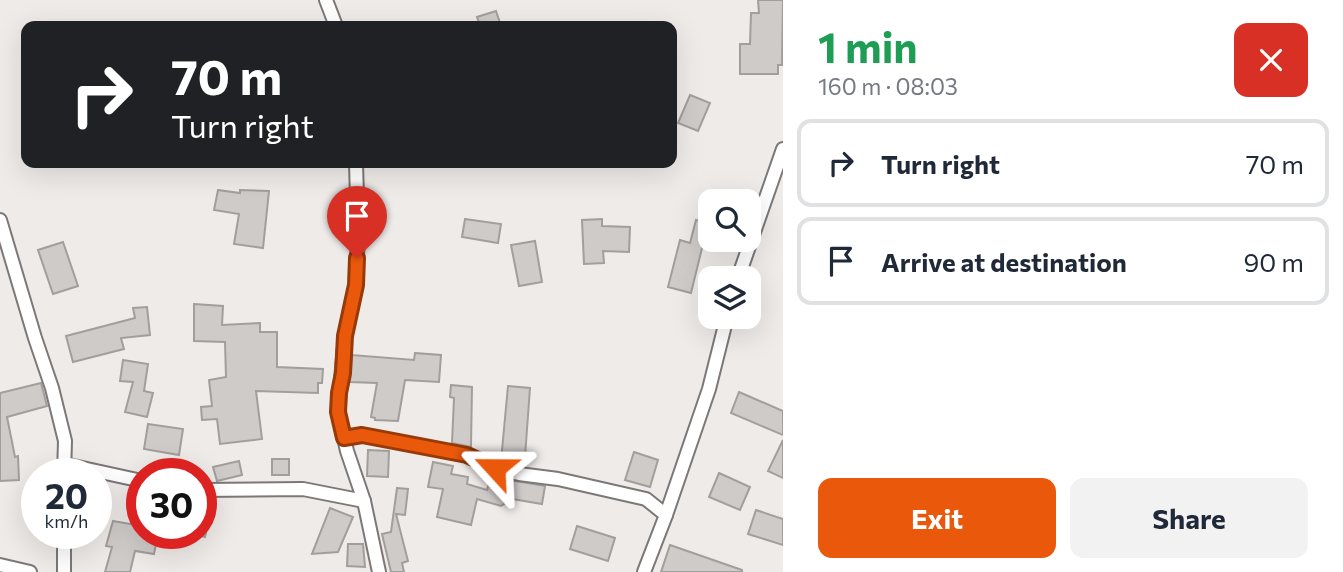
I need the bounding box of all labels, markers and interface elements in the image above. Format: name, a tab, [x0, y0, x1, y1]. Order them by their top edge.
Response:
text: 1 min	[818, 20, 918, 72]
button: close	[1234, 23, 1308, 97]
text: 70 m	[171, 45, 282, 105]
icon: right	[56, 49, 147, 140]
text: 160 m · 08:03	[818, 72, 958, 100]
text: Turn right	[171, 105, 314, 145]
icon: right	[822, 144, 860, 182]
text: Turn right	[881, 148, 1000, 179]
text: 70 m	[1246, 148, 1304, 179]
pin	[327, 186, 387, 258]
map controls	[698, 189, 761, 329]
button: search	[698, 189, 761, 252]
icon: arrive	[338, 197, 376, 235]
icon: arrive	[822, 242, 860, 280]
text: Arrive at destination	[881, 246, 1127, 277]
text: 90 m	[1244, 246, 1304, 277]
button: layers	[698, 266, 761, 329]
position arrow	[458, 431, 532, 505]
speed limit sign: 30	[126, 458, 217, 549]
text: 20	[45, 473, 88, 516]
button: Exit	[818, 478, 1056, 558]
button: Share	[1070, 478, 1308, 558]
text: km/h	[45, 510, 88, 532]

